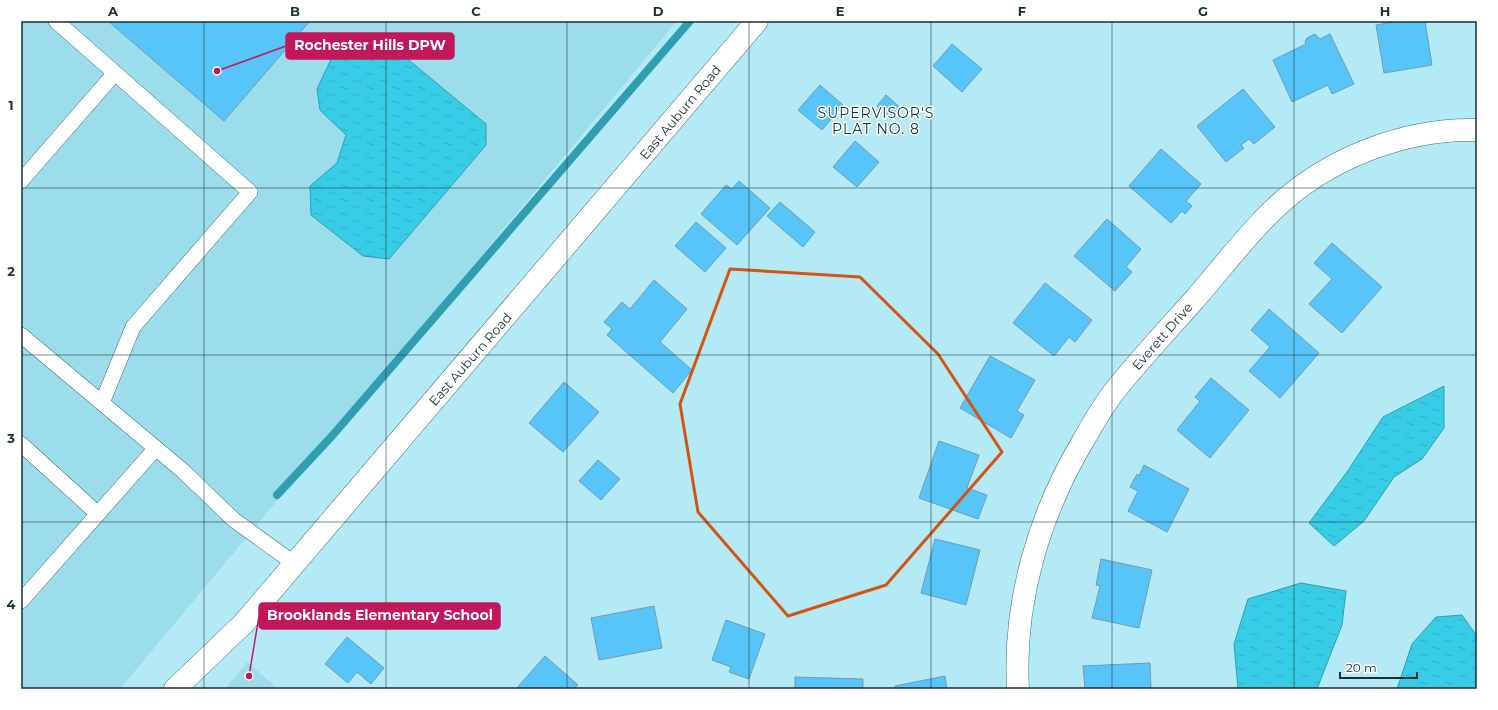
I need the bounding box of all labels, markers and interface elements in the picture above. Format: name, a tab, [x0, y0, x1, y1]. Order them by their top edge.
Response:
text: A	[107, 3, 119, 19]
text: B	[290, 3, 300, 19]
text: C	[471, 3, 481, 19]
text: D	[653, 3, 664, 19]
text: E	[836, 3, 845, 19]
text: F	[1018, 3, 1026, 19]
text: G	[1198, 3, 1208, 19]
text: H	[1380, 3, 1390, 19]
callout: Rochester Hills DPW	[286, 33, 454, 59]
text: Rochester Hills DPW	[294, 36, 446, 54]
street label: East Auburn Road	[636, 62, 724, 162]
text: 1	[8, 97, 14, 113]
district label: SUPERVISOR'S PLAT NO. 8	[818, 104, 934, 138]
text: 2	[7, 263, 15, 279]
street label: Everett Drive	[1128, 299, 1196, 373]
street label: East Auburn Road	[425, 309, 515, 409]
text: 3	[6, 430, 15, 446]
text: 4	[7, 596, 16, 612]
callout: Brooklands Elementary School	[259, 603, 500, 629]
text: Brooklands Elementary School	[267, 606, 493, 624]
scale bar	[1340, 654, 1417, 680]
text: 20 m	[1346, 660, 1377, 675]

